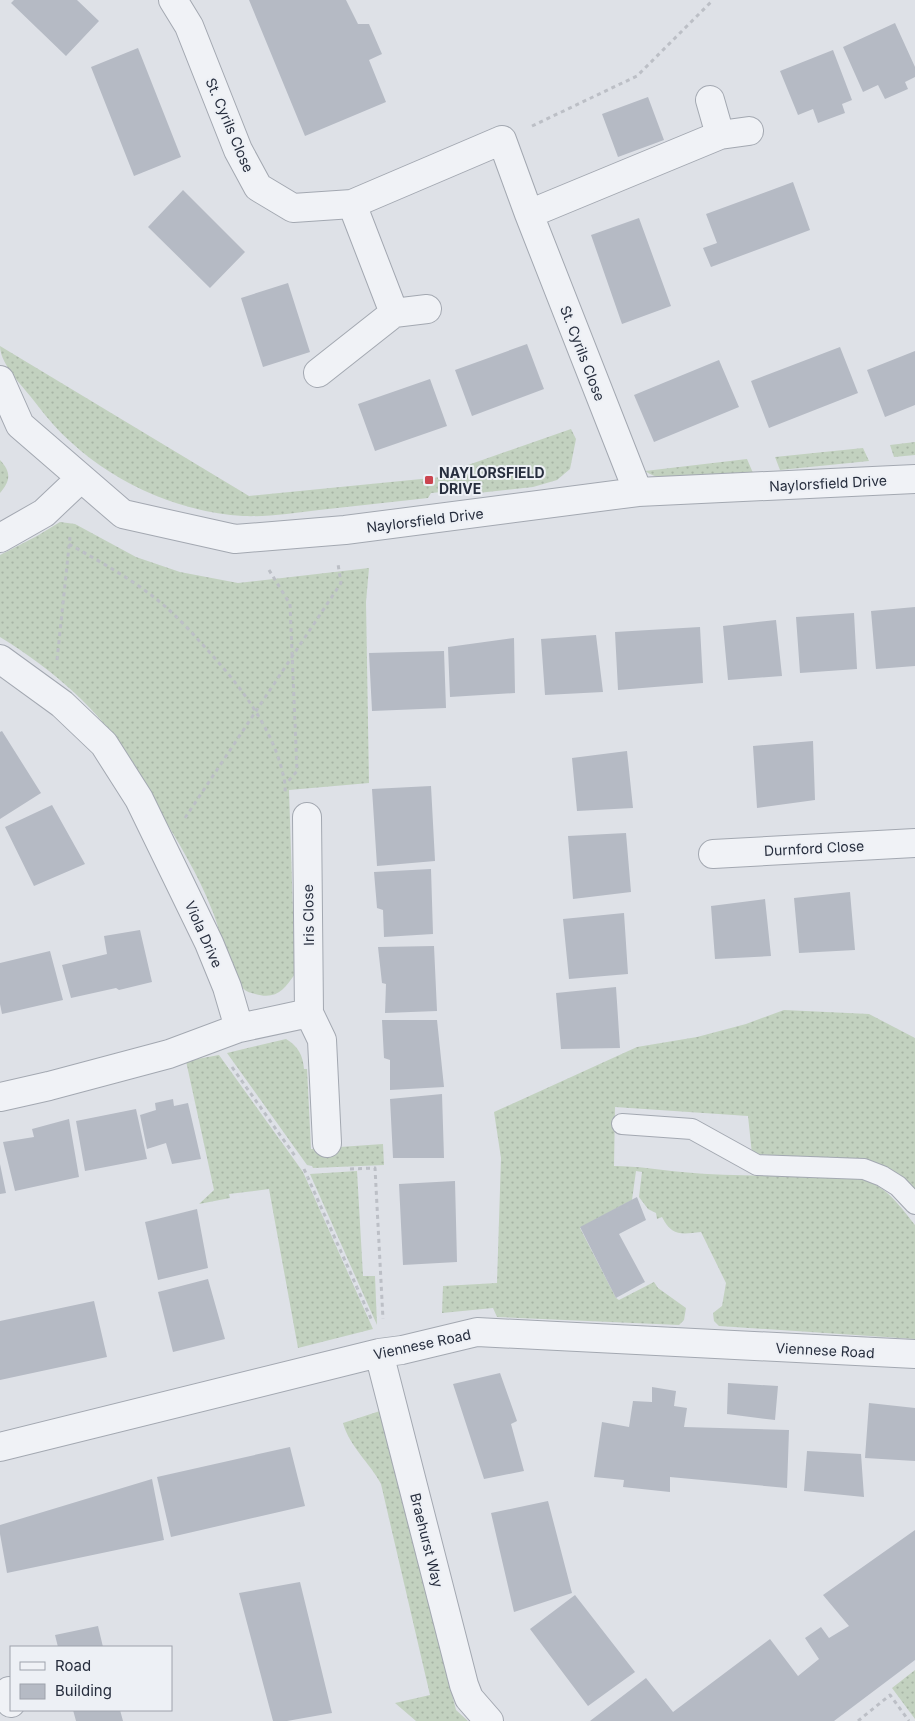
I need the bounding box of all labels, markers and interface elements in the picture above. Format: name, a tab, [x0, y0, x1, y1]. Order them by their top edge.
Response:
street label: St. Cyrils Close	[202, 75, 258, 175]
street label: St. Cyrils Close	[557, 303, 609, 403]
place label: NAYLORSFIELD DRIVE	[439, 464, 545, 497]
street label: Naylorsfield Drive	[769, 471, 887, 495]
marker: NAYLORSFIELD DRIVE	[423, 474, 435, 486]
street label: Naylorsfield Drive	[365, 504, 485, 536]
street label: Durnford Close	[763, 837, 865, 859]
street label: Iris Close	[299, 884, 317, 946]
street label: Viola Drive	[182, 898, 226, 970]
street label: Viennese Road	[372, 1325, 472, 1363]
street label: Viennese Road	[775, 1339, 875, 1361]
street label: Braehurst Way	[407, 1491, 447, 1589]
legend	[10, 1646, 172, 1711]
text: Road	[55, 1656, 91, 1675]
text: Building	[55, 1681, 112, 1700]

